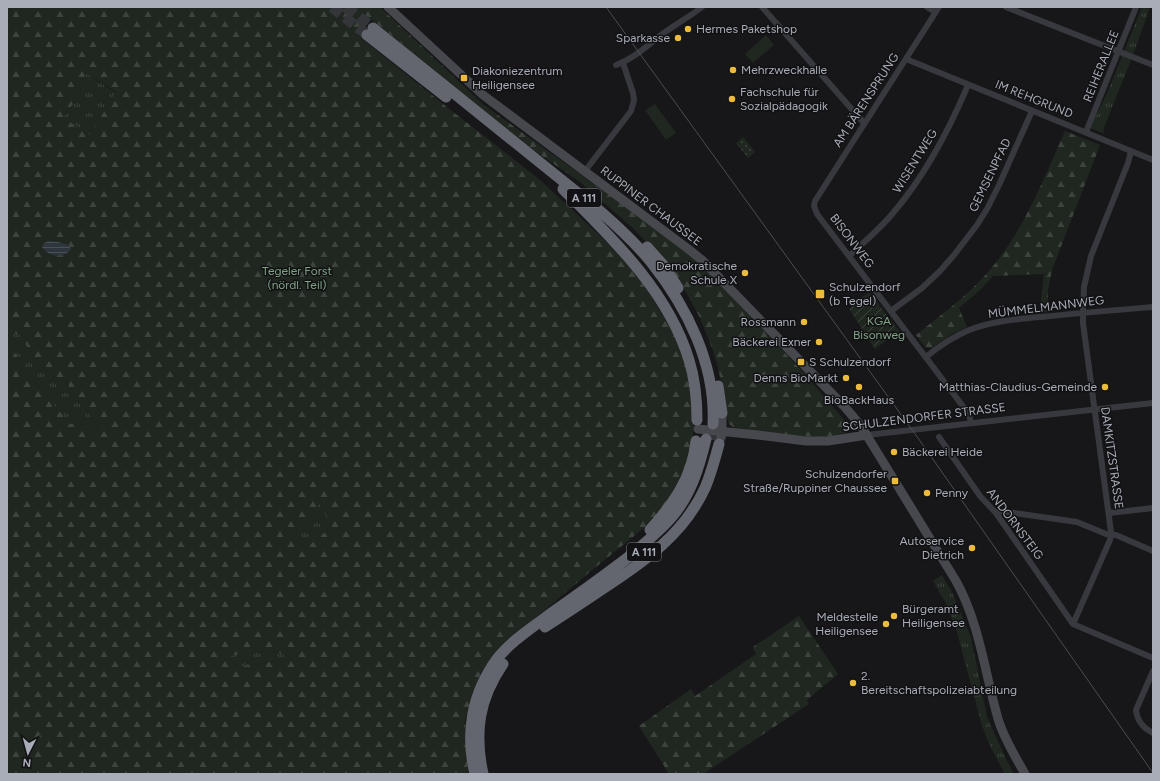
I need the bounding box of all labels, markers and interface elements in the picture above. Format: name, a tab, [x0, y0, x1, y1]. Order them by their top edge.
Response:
place label: Hermes Paketshop	[696, 22, 797, 36]
marker: Hermes Paketshop	[683, 24, 693, 34]
street label: REIHERALLEE	[1080, 28, 1122, 104]
place label: Sparkasse	[616, 31, 670, 45]
marker: Sparkasse	[673, 33, 683, 43]
street label: AM BÄRENSPRUNG	[830, 50, 902, 150]
place label: Mehrzweckhalle	[741, 63, 828, 77]
place label: Diakoniezentrum Heiligensee	[472, 64, 562, 92]
marker: Mehrzweckhalle	[728, 65, 738, 75]
marker: Diakoniezentrum Heiligensee	[459, 73, 469, 83]
street label: IM REHGRUND	[993, 77, 1075, 121]
place label: Fachschule für Sozialpädagogik	[740, 85, 828, 113]
marker: Fachschule für Sozialpädagogik	[727, 94, 737, 104]
street label: WISENTWEG	[890, 126, 940, 196]
street label: GEMSENPFAD	[966, 136, 1014, 214]
street label: RUPPINER CHAUSSEE	[598, 163, 704, 249]
road number: A 111	[567, 189, 601, 207]
street label: BISONWEG	[827, 211, 877, 271]
place label: Demokratische Schule X	[656, 259, 738, 287]
park label: Tegeler Forst (nördl. Teil)	[262, 264, 332, 292]
marker: Demokratische Schule X	[740, 268, 750, 278]
place label: Schulzendorf (b Tegel)	[829, 280, 901, 308]
marker: Schulzendorf (b Tegel)	[814, 288, 826, 300]
street label: MÜMMELMANNWEG	[987, 293, 1105, 321]
park label: KGA Bisonweg	[853, 314, 905, 342]
place label: Rossmann	[741, 315, 796, 329]
marker: Rossmann	[799, 317, 809, 327]
place label: Bäckerei Exner	[732, 335, 811, 349]
marker: Bäckerei Exner	[814, 337, 824, 347]
place label: S Schulzendorf	[809, 355, 891, 369]
marker: S Schulzendorf	[796, 357, 806, 367]
place label: Denns BioMarkt	[753, 371, 838, 385]
marker: Denns BioMarkt	[841, 373, 851, 383]
place label: Matthias-Claudius-Gemeinde	[939, 380, 1097, 394]
marker: BioBackHaus	[854, 382, 864, 392]
marker: Matthias-Claudius-Gemeinde	[1100, 382, 1110, 392]
place label: BioBackHaus	[824, 393, 895, 407]
street label: SCHULZENDORFER STRASSE	[842, 400, 1006, 434]
street label: DAMKITZSTRASSE	[1098, 406, 1126, 510]
place label: Bäckerei Heide	[902, 445, 983, 459]
marker: Bäckerei Heide	[889, 447, 899, 457]
place label: Schulzendorfer Straße/Ruppiner Chaussee	[743, 467, 887, 495]
marker: Schulzendorfer Straße/Ruppiner Chaussee	[890, 476, 900, 486]
place label: Penny	[935, 486, 969, 500]
street label: ANDORNSTEIG	[984, 486, 1046, 562]
marker: Penny	[922, 488, 932, 498]
place label: Autoservice Dietrich	[899, 534, 964, 562]
road number: A 111	[627, 543, 661, 561]
marker: Autoservice Dietrich	[967, 543, 977, 553]
place label: Bürgeramt Heiligensee	[902, 602, 965, 630]
place label: Meldestelle Heiligensee	[815, 610, 878, 638]
marker: Bürgeramt Heiligensee	[889, 611, 899, 621]
marker: Meldestelle Heiligensee	[881, 619, 891, 629]
place label: 2. Bereitschaftspolizeiabteilung	[861, 669, 1017, 697]
marker: 2. Bereitschaftspolizeiabteilung	[848, 678, 858, 688]
north arrow	[8, 733, 48, 773]
text: N	[22, 756, 32, 769]

